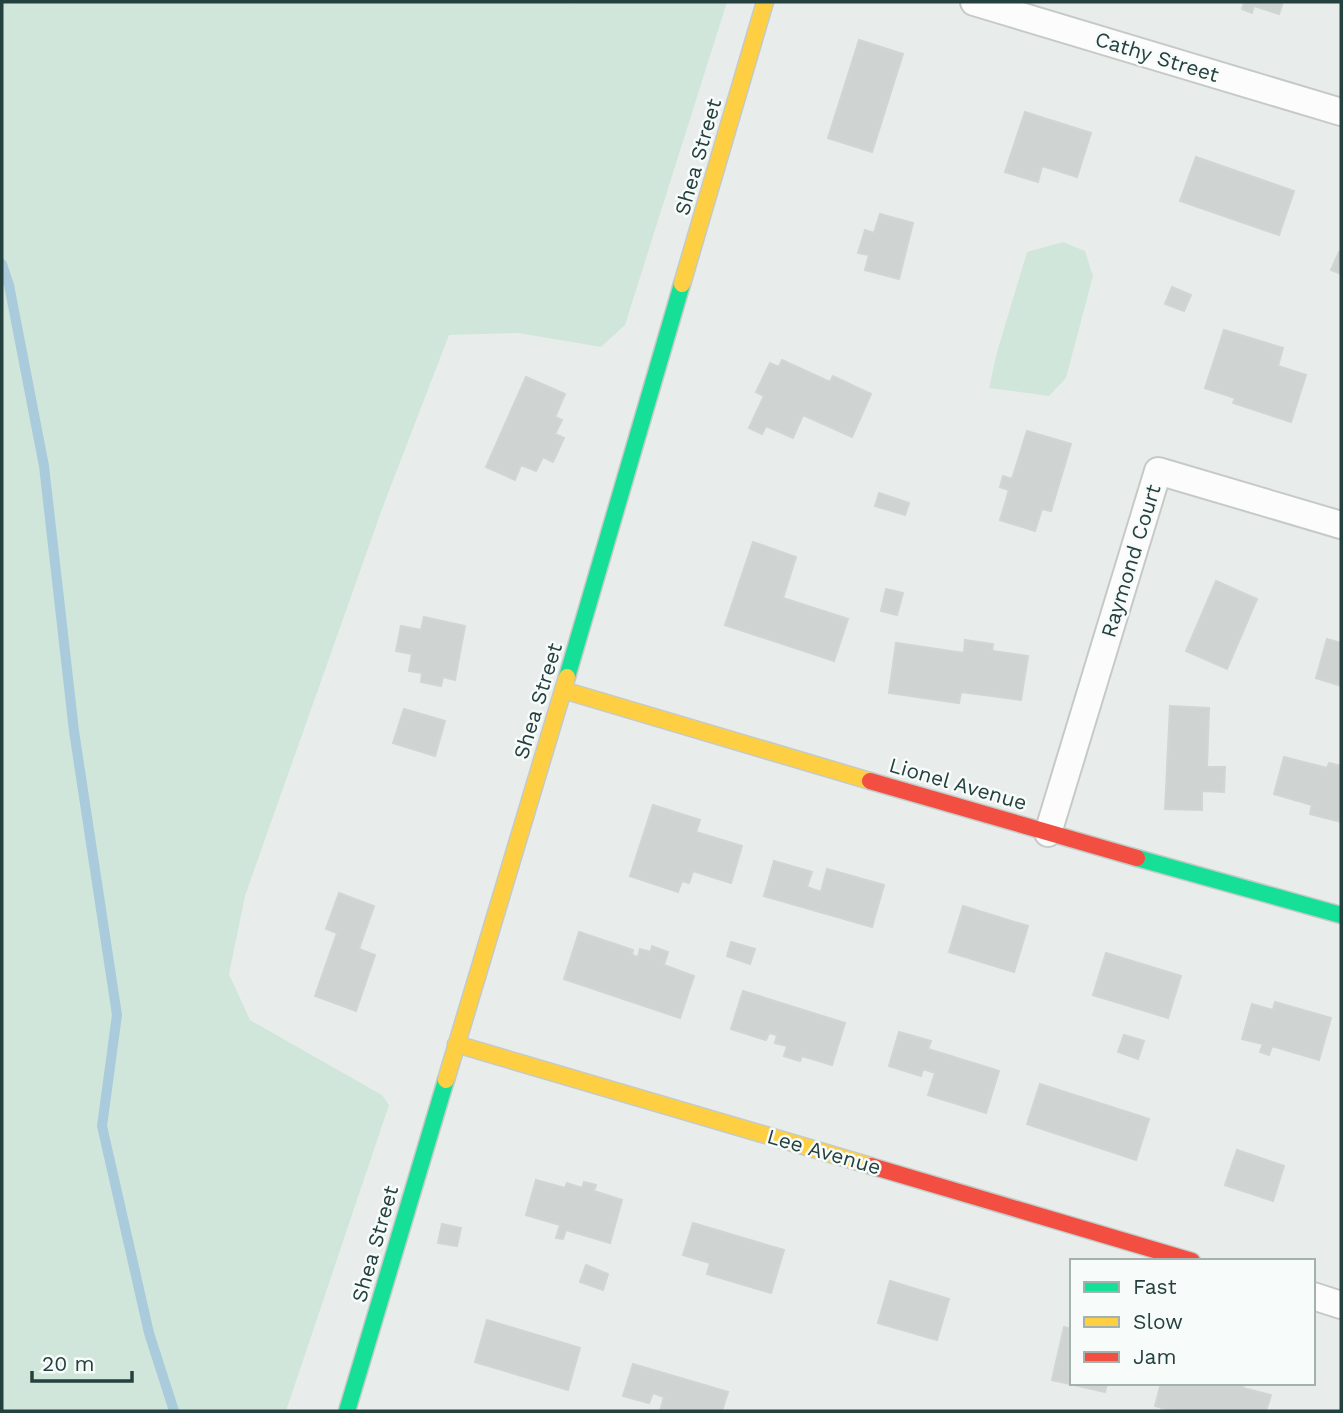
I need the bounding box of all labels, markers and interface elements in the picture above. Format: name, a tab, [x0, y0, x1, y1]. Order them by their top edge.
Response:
street label: Cathy Street	[1092, 26, 1222, 87]
street label: Shea Street	[669, 95, 726, 218]
street label: Raymond Court	[1095, 481, 1166, 640]
street label: Shea Street	[508, 639, 567, 762]
street label: Lionel Avenue	[886, 752, 1030, 815]
street label: Lee Avenue	[764, 1123, 884, 1180]
street label: Shea Street	[346, 1182, 403, 1305]
legend	[1070, 1259, 1315, 1385]
text: Fast	[1133, 1274, 1177, 1299]
text: Slow	[1133, 1309, 1183, 1334]
scale bar	[32, 1340, 131, 1384]
text: Jam	[1133, 1344, 1176, 1369]
text: 20 m	[42, 1351, 94, 1376]

